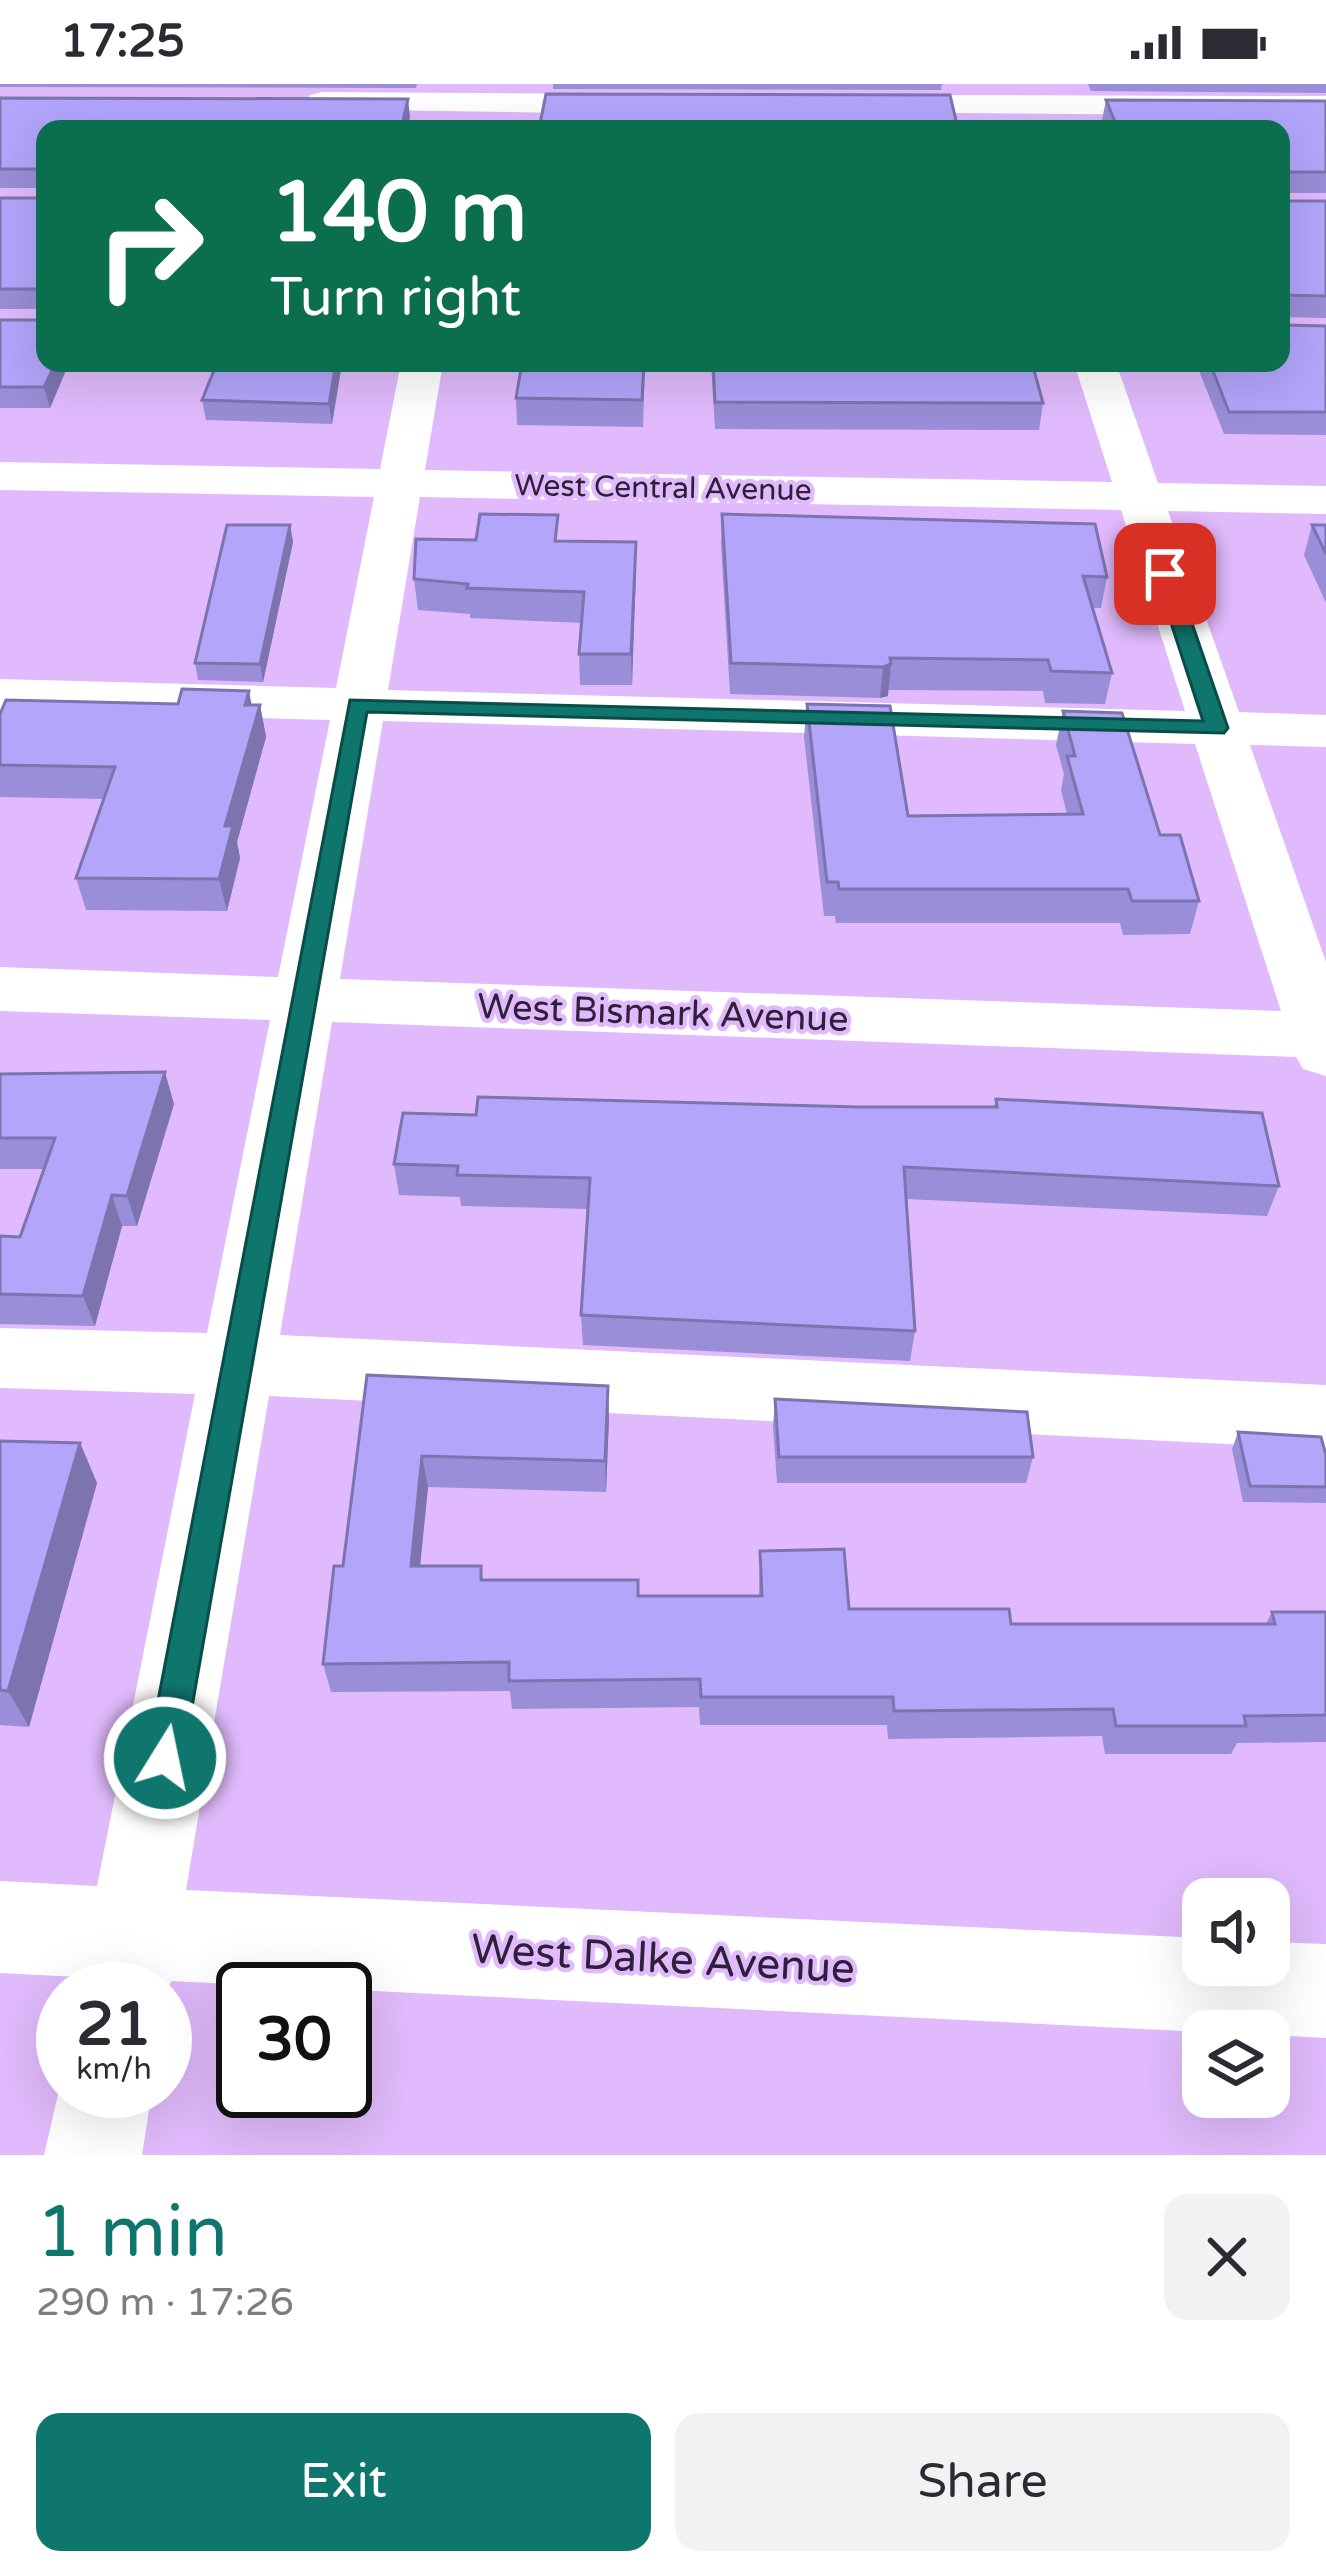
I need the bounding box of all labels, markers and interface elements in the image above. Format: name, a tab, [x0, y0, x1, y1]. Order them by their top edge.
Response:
text: 17:25	[60, 15, 185, 69]
text: 140 m	[270, 163, 527, 264]
icon: right	[72, 168, 228, 324]
text: Turn right	[270, 265, 521, 330]
street label: West Central Avenue	[514, 467, 812, 509]
pin	[1114, 523, 1216, 625]
icon: arrive	[1132, 541, 1198, 607]
street label: West Bismark Avenue	[477, 985, 849, 1041]
position arrow	[102, 1695, 228, 1821]
map controls	[1182, 1878, 1290, 2118]
button: sound	[1182, 1878, 1290, 1986]
street label: West Dalke Avenue	[470, 1923, 856, 1995]
speed limit sign: 30	[216, 1962, 372, 2118]
text: 21	[76, 1989, 152, 2061]
button: layers	[1182, 2010, 1290, 2118]
text: km/h	[76, 2051, 152, 2088]
text: 1 min	[36, 2190, 228, 2277]
button: close	[1164, 2194, 1290, 2320]
text: 290 m · 17:26	[36, 2279, 294, 2326]
button: Exit	[36, 2413, 651, 2551]
button: Share	[675, 2413, 1290, 2551]

